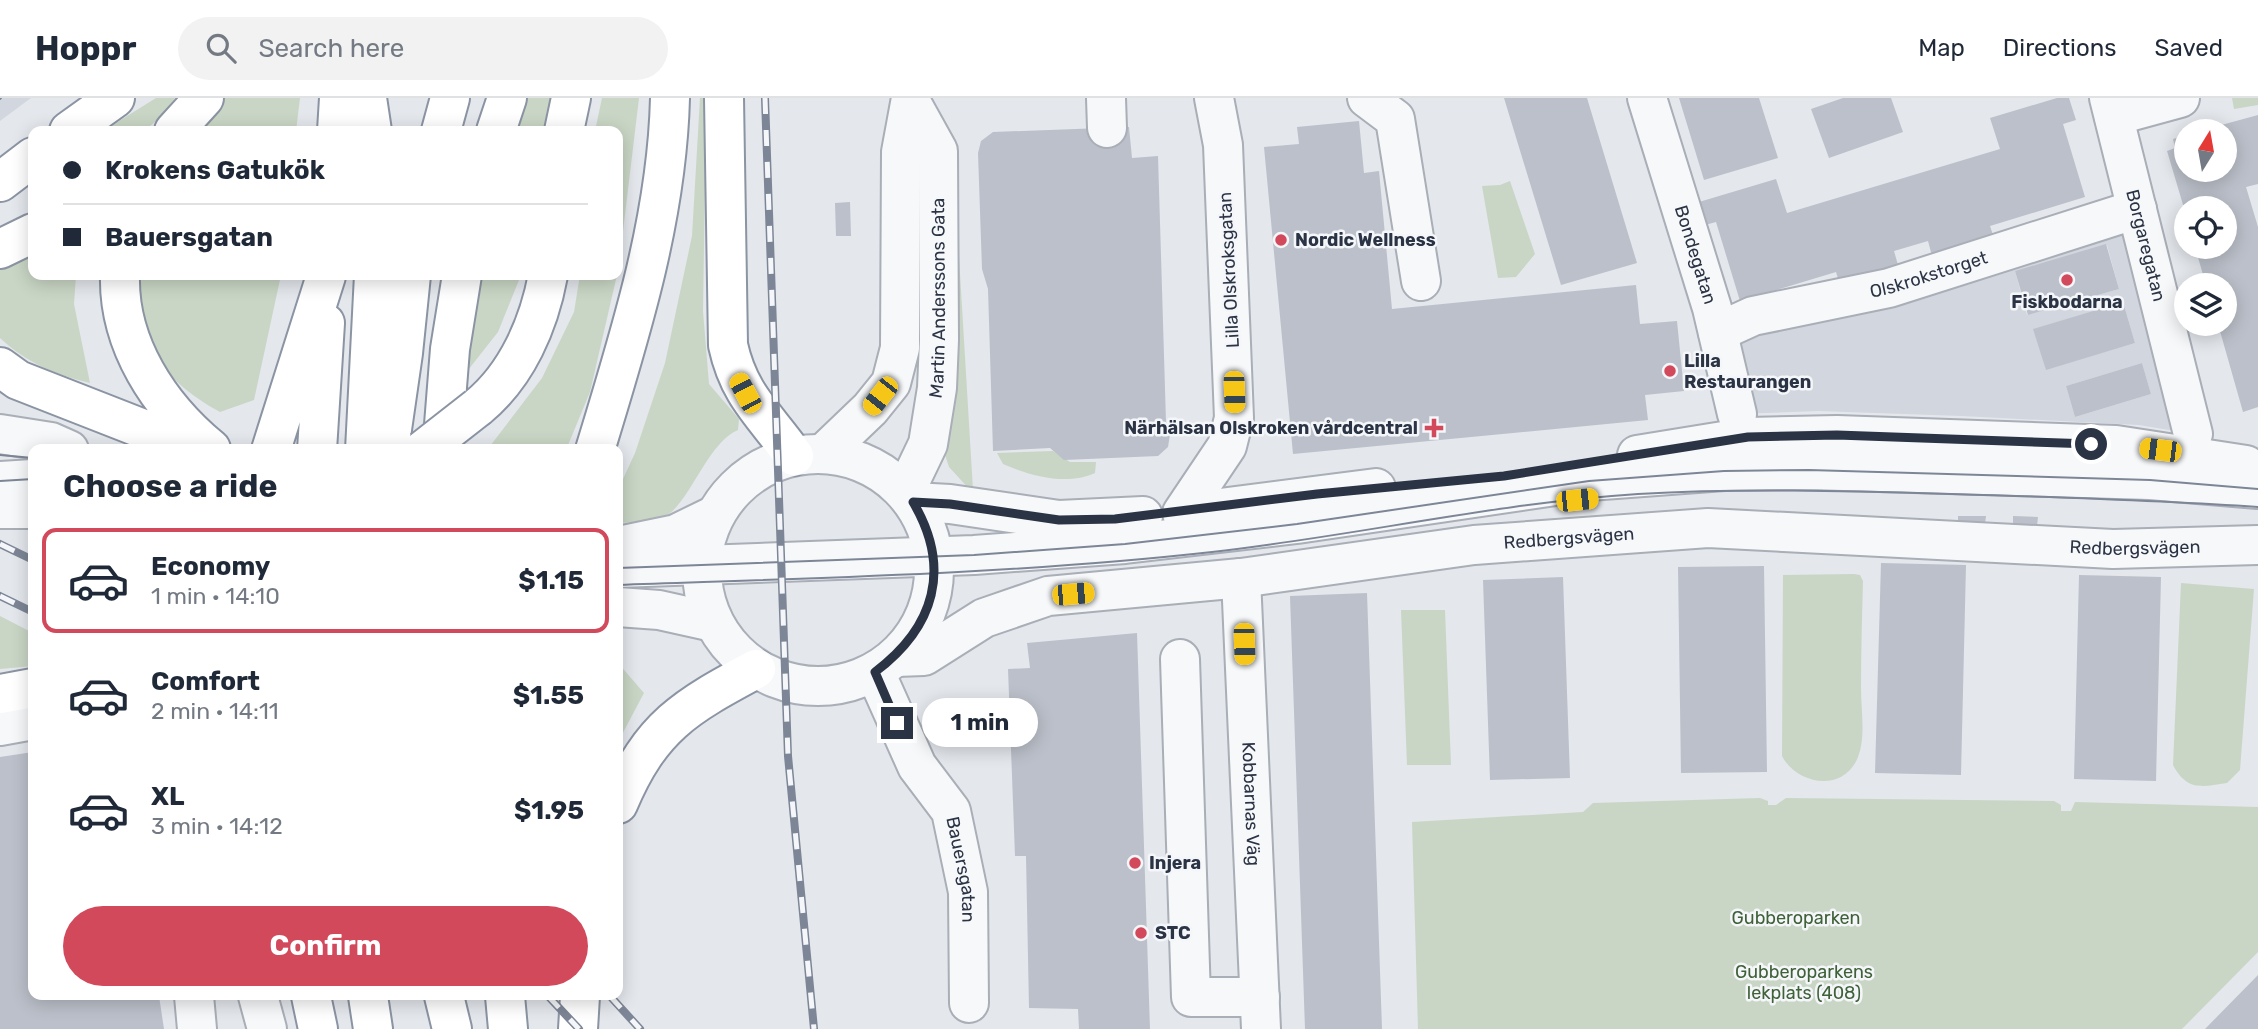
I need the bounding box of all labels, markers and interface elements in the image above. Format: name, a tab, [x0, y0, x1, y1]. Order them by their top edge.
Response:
search box	[178, 17, 668, 80]
text: Hoppr	[35, 29, 136, 68]
icon: search	[202, 29, 240, 67]
text: Search here	[258, 33, 404, 64]
text: Map	[1918, 34, 1965, 62]
text: Directions	[2003, 34, 2116, 62]
text: Saved	[2154, 34, 2223, 62]
north arrow	[2174, 119, 2236, 182]
map controls	[2174, 119, 2237, 336]
text: Krokens Gatukök	[105, 155, 325, 186]
street label: Borgaregatan	[2121, 187, 2170, 304]
street label: Lilla Olskroksgatan	[1214, 191, 1244, 349]
button: locate	[2174, 196, 2237, 259]
street label: Martin Anderssons Gata	[925, 198, 950, 400]
street label: Bondegatan	[1670, 202, 1721, 307]
text: Bauersgatan	[105, 222, 273, 253]
place label: Nordic Wellness	[1295, 229, 1436, 251]
marker: Nordic Wellness	[1273, 232, 1289, 248]
street label: Olskrokstorget	[1868, 246, 1990, 303]
marker: Fiskbodarna	[2059, 272, 2075, 288]
button: layers	[2174, 273, 2237, 336]
place label: Fiskbodarna	[2011, 291, 2123, 313]
place label: Lilla Restaurangen	[1684, 350, 1811, 393]
marker: Lilla Restaurangen	[1662, 363, 1678, 379]
car	[726, 370, 765, 416]
car	[1223, 371, 1246, 413]
car	[859, 373, 902, 419]
place label: Närhälsan Olskroken vårdcentral	[1124, 417, 1418, 439]
marker: Närhälsan Olskroken vårdcentral	[1424, 418, 1444, 438]
route start	[2075, 428, 2107, 460]
car	[2138, 437, 2183, 463]
text: Choose a ride	[63, 467, 277, 505]
car	[1556, 487, 1599, 513]
street label: Redbergsvägen	[1503, 522, 1635, 554]
street label: Redbergsvägen	[2069, 536, 2201, 560]
icon: car	[67, 549, 130, 612]
text: Economy	[151, 551, 270, 582]
text: $1.15	[518, 565, 584, 596]
text: 1 min · 14:10	[151, 582, 280, 610]
car	[1052, 582, 1095, 606]
car	[1233, 623, 1256, 665]
icon: car	[67, 664, 130, 727]
text: Comfort	[151, 666, 260, 697]
text: $1.55	[513, 680, 584, 711]
text: 2 min · 14:11	[151, 697, 279, 725]
callout: 1 min	[922, 698, 1037, 748]
route end	[881, 707, 913, 739]
text: 1 min	[951, 708, 1009, 736]
street label: Kobbarnas Väg	[1237, 741, 1265, 866]
icon: car	[67, 779, 130, 842]
text: XL	[151, 781, 184, 812]
text: $1.95	[514, 795, 584, 826]
text: 3 min · 14:12	[151, 812, 283, 840]
street label: Bauersgatan	[941, 815, 979, 923]
place label: Injera	[1149, 852, 1201, 874]
marker: Injera	[1127, 855, 1143, 871]
button: Confirm	[63, 906, 588, 986]
park label: Gubberoparken	[1732, 907, 1860, 929]
place label: STC	[1155, 922, 1191, 944]
marker: STC	[1133, 925, 1149, 941]
park label: Gubberoparkens lekplats (408)	[1735, 961, 1873, 1004]

